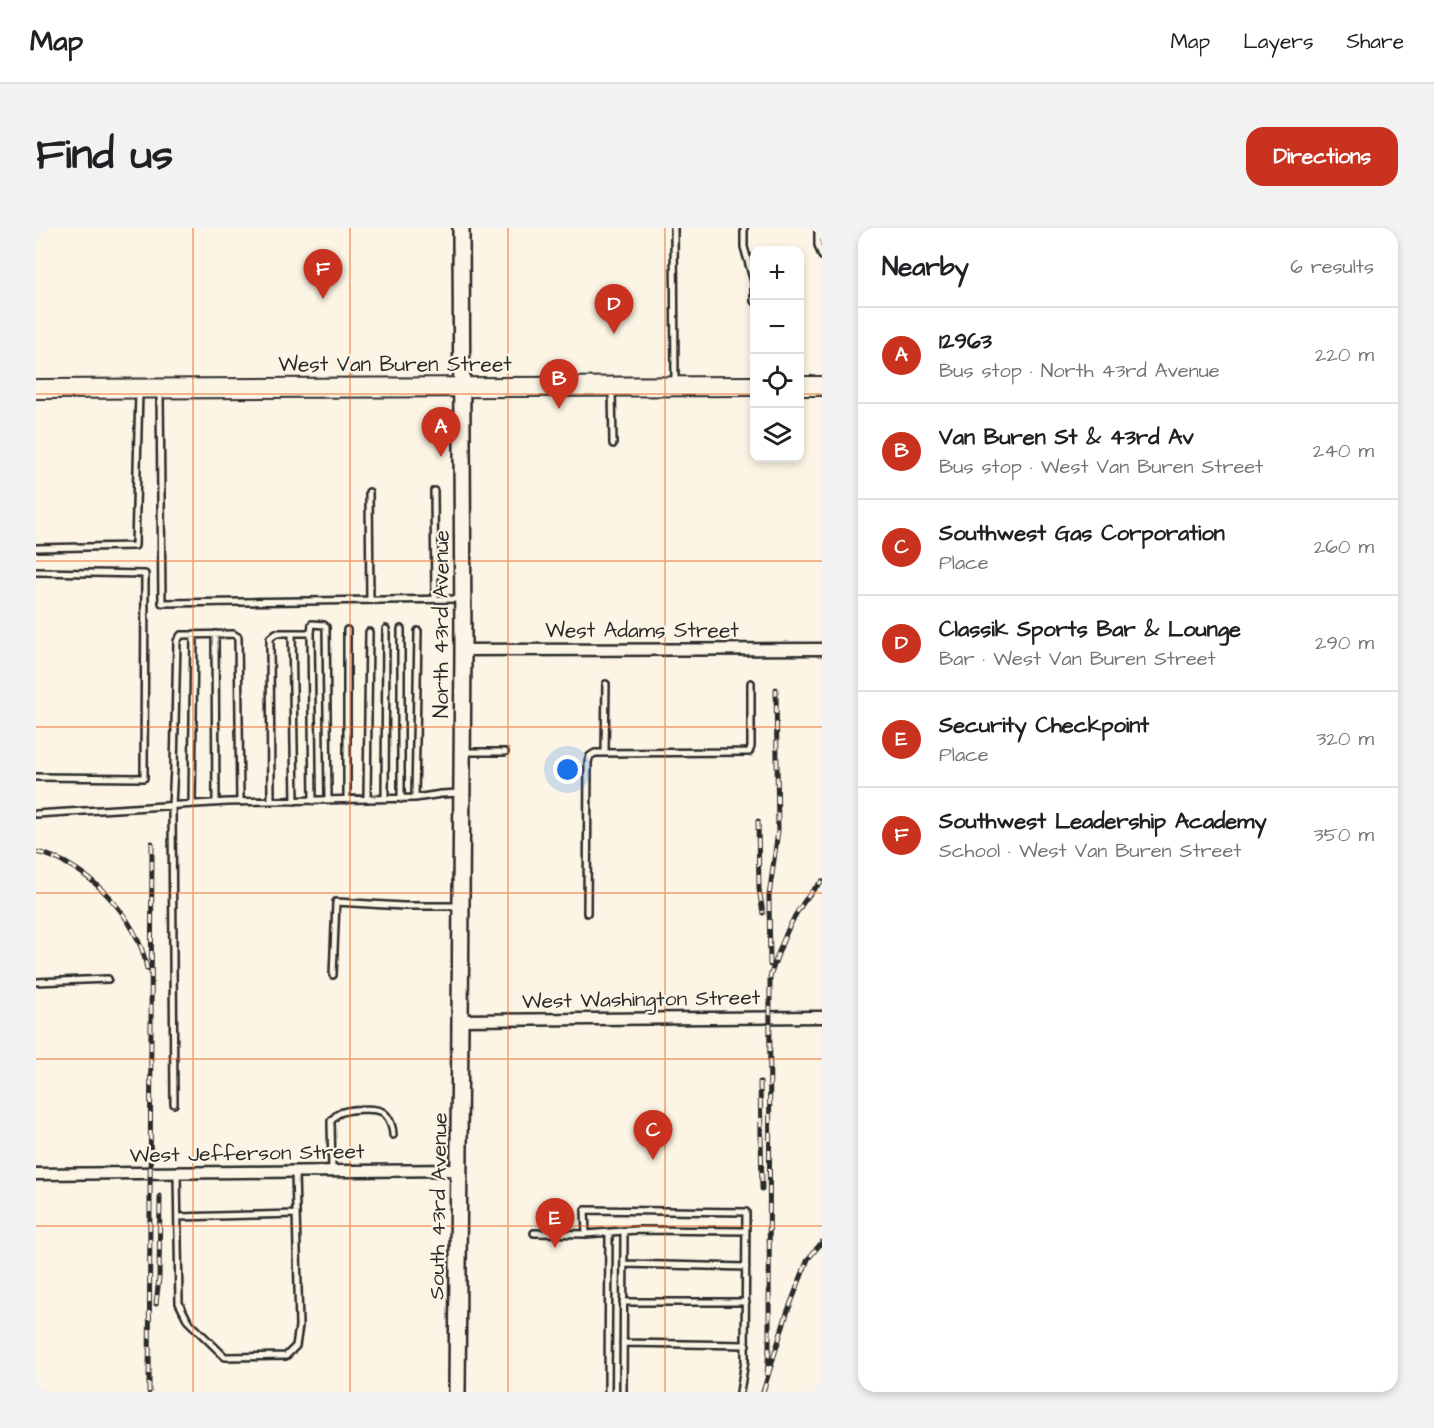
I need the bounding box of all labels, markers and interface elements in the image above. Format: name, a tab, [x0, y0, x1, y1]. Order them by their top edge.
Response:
text: Map	[30, 22, 83, 61]
text: Map	[1170, 27, 1210, 56]
text: Layers	[1243, 27, 1313, 56]
text: Share	[1346, 27, 1404, 56]
text: Find us	[36, 127, 173, 185]
button: Directions	[1246, 127, 1398, 186]
map controls	[750, 246, 804, 462]
button: +	[750, 246, 804, 300]
text: Nearby	[882, 249, 969, 285]
pin: F	[304, 250, 342, 299]
text: 6 results	[1290, 253, 1374, 281]
pin: D	[594, 285, 634, 334]
button: −	[750, 300, 804, 354]
text: 12963	[939, 326, 992, 357]
text: A	[895, 341, 908, 369]
text: 220 m	[1315, 341, 1374, 369]
street label: West Van Buren Street	[278, 350, 512, 379]
button: locate	[750, 354, 804, 408]
text: Bus stop · North 43rd Avenue	[939, 357, 1220, 385]
pin: B	[540, 360, 578, 409]
pin: A	[422, 408, 460, 457]
button: layers	[750, 408, 804, 462]
text: Van Buren St & 43rd Av	[939, 422, 1194, 453]
text: B	[894, 437, 909, 465]
text: 240 m	[1313, 437, 1374, 465]
text: Bus stop · West Van Buren Street	[939, 453, 1263, 481]
text: Southwest Gas Corporation	[939, 518, 1225, 549]
street label: North 43rd Avenue	[427, 530, 456, 718]
text: C	[894, 533, 909, 561]
text: 260 m	[1314, 533, 1374, 561]
text: Place	[939, 549, 989, 577]
text: Classik Sports Bar & Lounge	[939, 614, 1241, 645]
street label: West Adams Street	[545, 616, 739, 645]
text: D	[895, 629, 908, 657]
text: 290 m	[1315, 629, 1374, 657]
text: Bar · West Van Buren Street	[939, 645, 1216, 673]
text: Security Checkpoint	[939, 710, 1149, 741]
text: E	[896, 725, 907, 753]
text: 320 m	[1316, 725, 1374, 753]
text: Place	[939, 741, 989, 769]
your location	[553, 755, 582, 784]
text: Southwest Leadership Academy	[939, 806, 1266, 837]
text: F	[895, 821, 908, 849]
text: 350 m	[1313, 821, 1374, 849]
text: School · West Van Buren Street	[939, 837, 1241, 865]
street label: West Washington Street	[522, 983, 761, 1018]
pin: C	[634, 1110, 672, 1160]
street label: South 43rd Avenue	[422, 1112, 455, 1300]
street label: West Jefferson Street	[129, 1137, 365, 1170]
pin: E	[536, 1198, 574, 1248]

